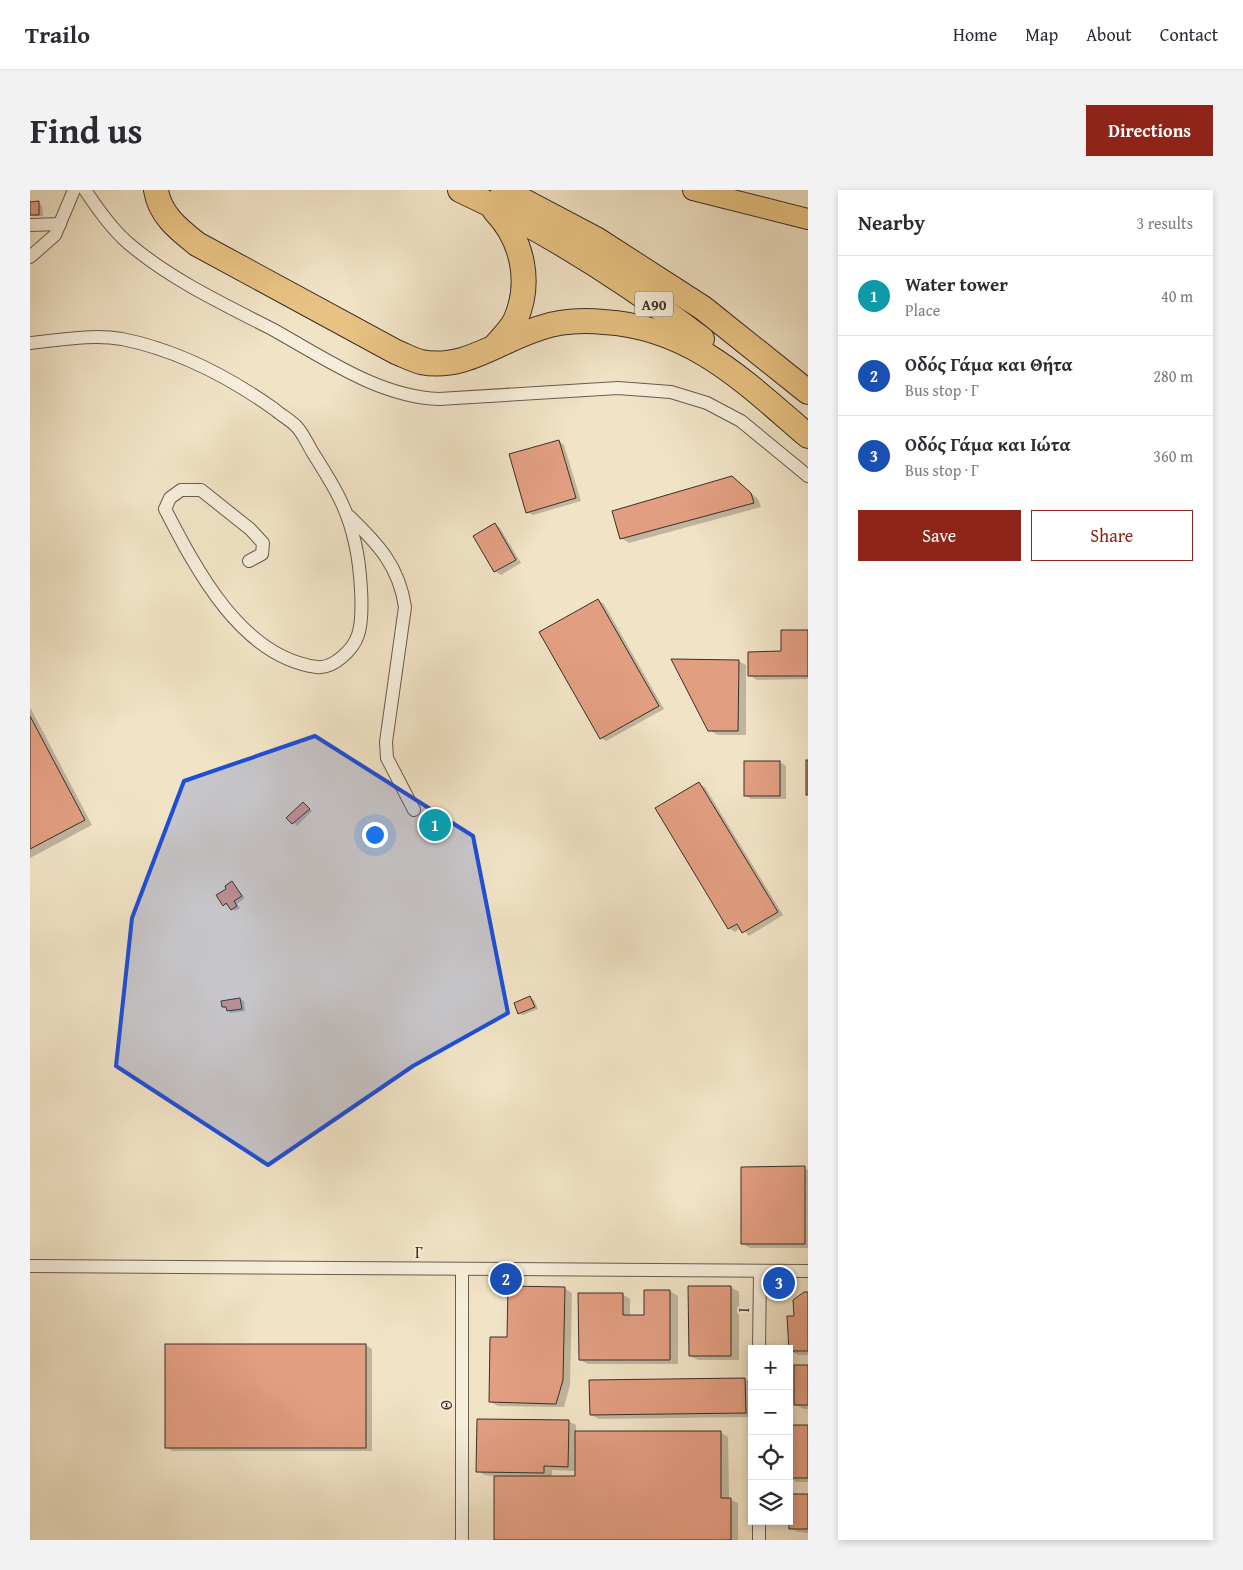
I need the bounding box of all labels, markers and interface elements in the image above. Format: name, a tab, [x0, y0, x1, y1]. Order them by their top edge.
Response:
text: Trailo	[25, 17, 90, 52]
text: Home	[953, 21, 997, 48]
text: Map	[1025, 21, 1058, 48]
text: About	[1086, 21, 1132, 48]
text: Contact	[1160, 21, 1218, 48]
text: Find us	[30, 105, 143, 156]
button: Directions	[1086, 105, 1213, 156]
text: Nearby	[858, 207, 925, 238]
text: 3 results	[1136, 211, 1193, 235]
text: Water tower	[905, 270, 1008, 298]
text: 1	[870, 284, 878, 308]
text: 40 m	[1161, 284, 1193, 308]
road number: Α90	[635, 292, 673, 316]
text: Place	[905, 298, 940, 322]
text: Οδός Γάμα και Θήτα	[905, 350, 1073, 378]
text: 2	[870, 364, 878, 388]
text: 280 m	[1153, 364, 1193, 388]
text: Bus stop · Γ	[905, 378, 979, 402]
text: Οδός Γάμα και Ιώτα	[905, 430, 1071, 458]
text: 3	[870, 444, 878, 468]
text: 360 m	[1153, 444, 1193, 468]
text: Bus stop · Γ	[905, 458, 979, 482]
button: Save	[858, 510, 1021, 561]
button: Share	[1031, 510, 1193, 561]
pin: 1	[419, 806, 451, 844]
your location	[362, 822, 388, 848]
street label: Γ	[415, 1240, 423, 1264]
pin: 2	[490, 1260, 522, 1298]
pin: 3	[763, 1264, 795, 1302]
street label: Ι	[731, 1307, 755, 1313]
map controls	[748, 1345, 793, 1525]
button: +	[748, 1345, 793, 1390]
button: −	[748, 1390, 793, 1435]
street label: Θ	[434, 1400, 458, 1410]
button: locate	[748, 1435, 793, 1480]
button: layers	[748, 1480, 793, 1525]

